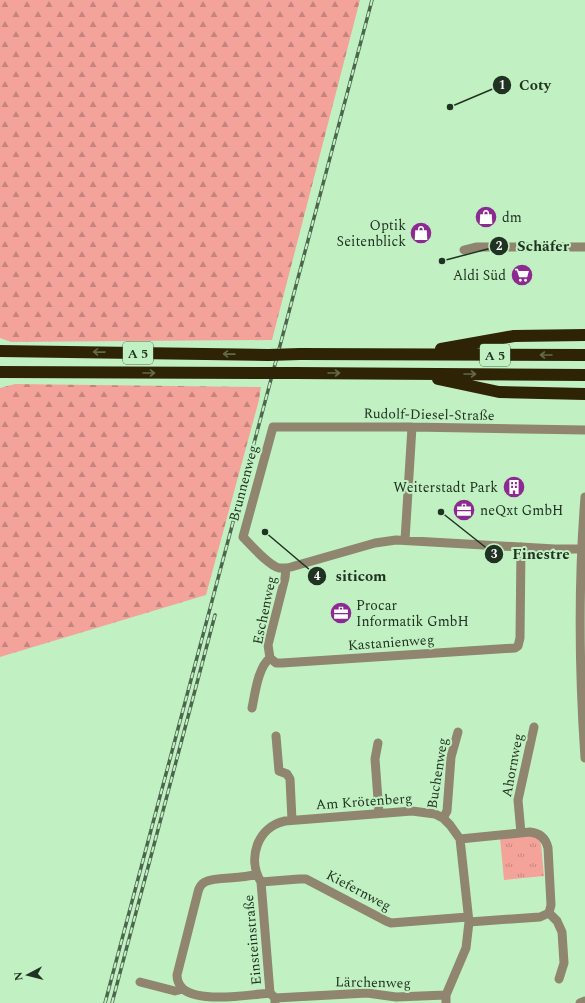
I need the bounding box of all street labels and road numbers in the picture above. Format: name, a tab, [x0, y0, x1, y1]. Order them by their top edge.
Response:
road number: A 5	[123, 342, 153, 364]
road number: A 5	[480, 344, 510, 366]
street label: Rudolf-Diesel-Straße	[363, 403, 495, 426]
street label: Brunnenweg	[223, 442, 264, 524]
street label: Eschenweg	[247, 574, 282, 646]
street label: Kastanienweg	[347, 629, 435, 656]
street label: Ahornweg	[496, 731, 529, 799]
street label: Buchenweg	[422, 736, 453, 810]
street label: Am Krötenberg	[315, 788, 413, 815]
street label: Kiefernweg	[322, 864, 395, 916]
street label: Einsteinstraße	[238, 894, 267, 986]
street label: Lärchenweg	[335, 971, 411, 994]

